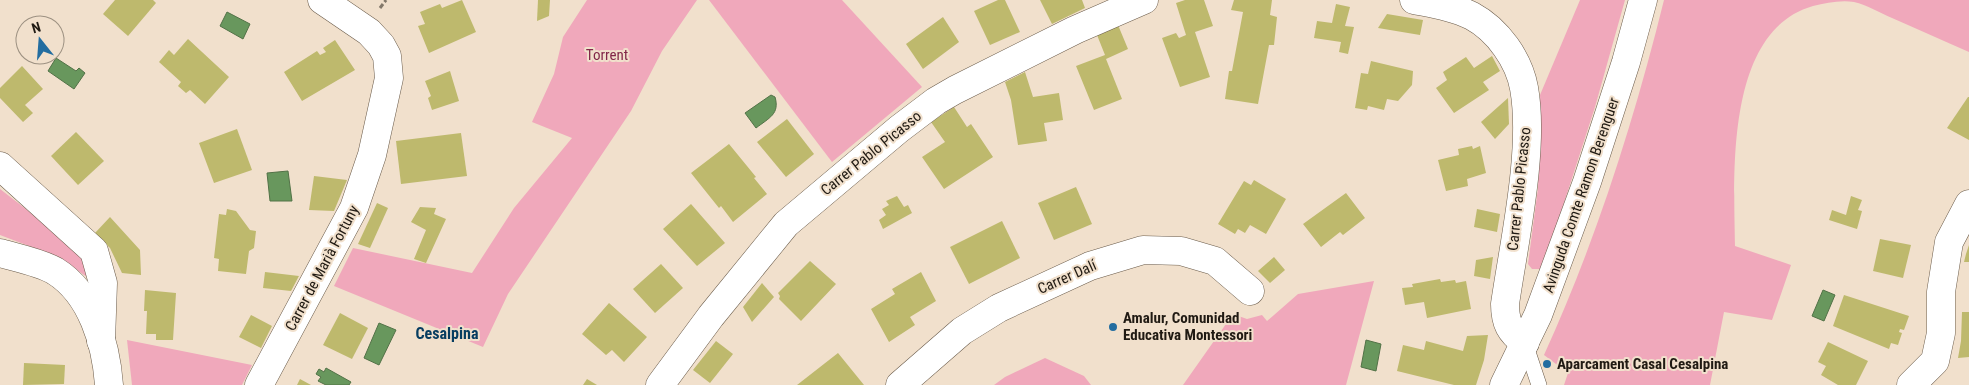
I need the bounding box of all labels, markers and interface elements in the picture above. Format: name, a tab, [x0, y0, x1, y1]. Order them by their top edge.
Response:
north arrow	[15, 15, 65, 65]
text: N	[30, 19, 43, 36]
park label: Torrent	[586, 46, 628, 64]
street label: Avinguda Comte Ramon Berenguer	[1539, 95, 1623, 295]
street label: Carrer Pablo Picasso	[817, 107, 925, 199]
street label: Carrer Pablo Picasso	[1504, 126, 1534, 252]
street label: Carrer de Marià Fortuny	[281, 202, 363, 334]
street label: Carrer Dalí	[1035, 255, 1101, 298]
place label: Amalur, Comunidad Educativa Montessori	[1123, 309, 1252, 344]
marker: Amalur, Comunidad Educativa Montessori	[1107, 321, 1119, 333]
district label: Cesalpina	[416, 324, 479, 343]
place label: Aparcament Casal Cesalpina	[1557, 355, 1728, 373]
marker: Aparcament Casal Cesalpina	[1541, 358, 1553, 370]

